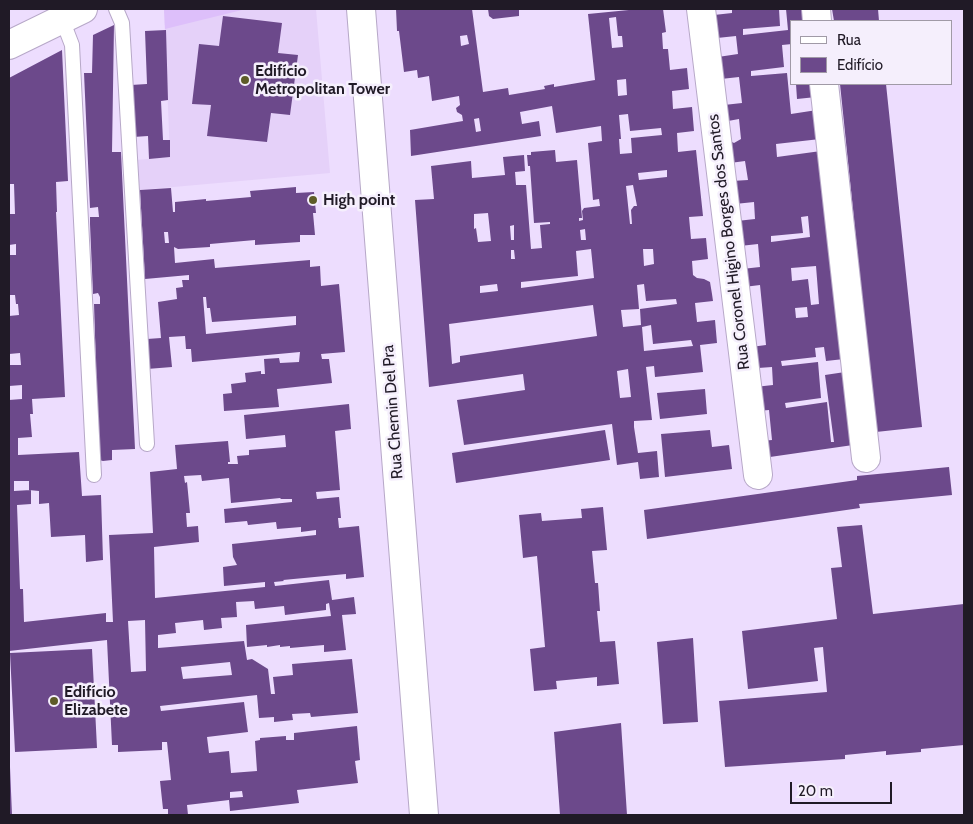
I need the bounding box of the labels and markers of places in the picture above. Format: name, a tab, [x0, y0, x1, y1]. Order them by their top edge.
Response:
place label: Edifício Metropolitan Tower	[255, 61, 390, 99]
marker: Edifício Metropolitan Tower	[239, 74, 251, 86]
place label: High point	[323, 190, 395, 210]
marker: High point	[307, 194, 319, 206]
place label: Edifício Elizabete	[64, 682, 128, 720]
marker: Edifício Elizabete	[48, 695, 60, 707]

